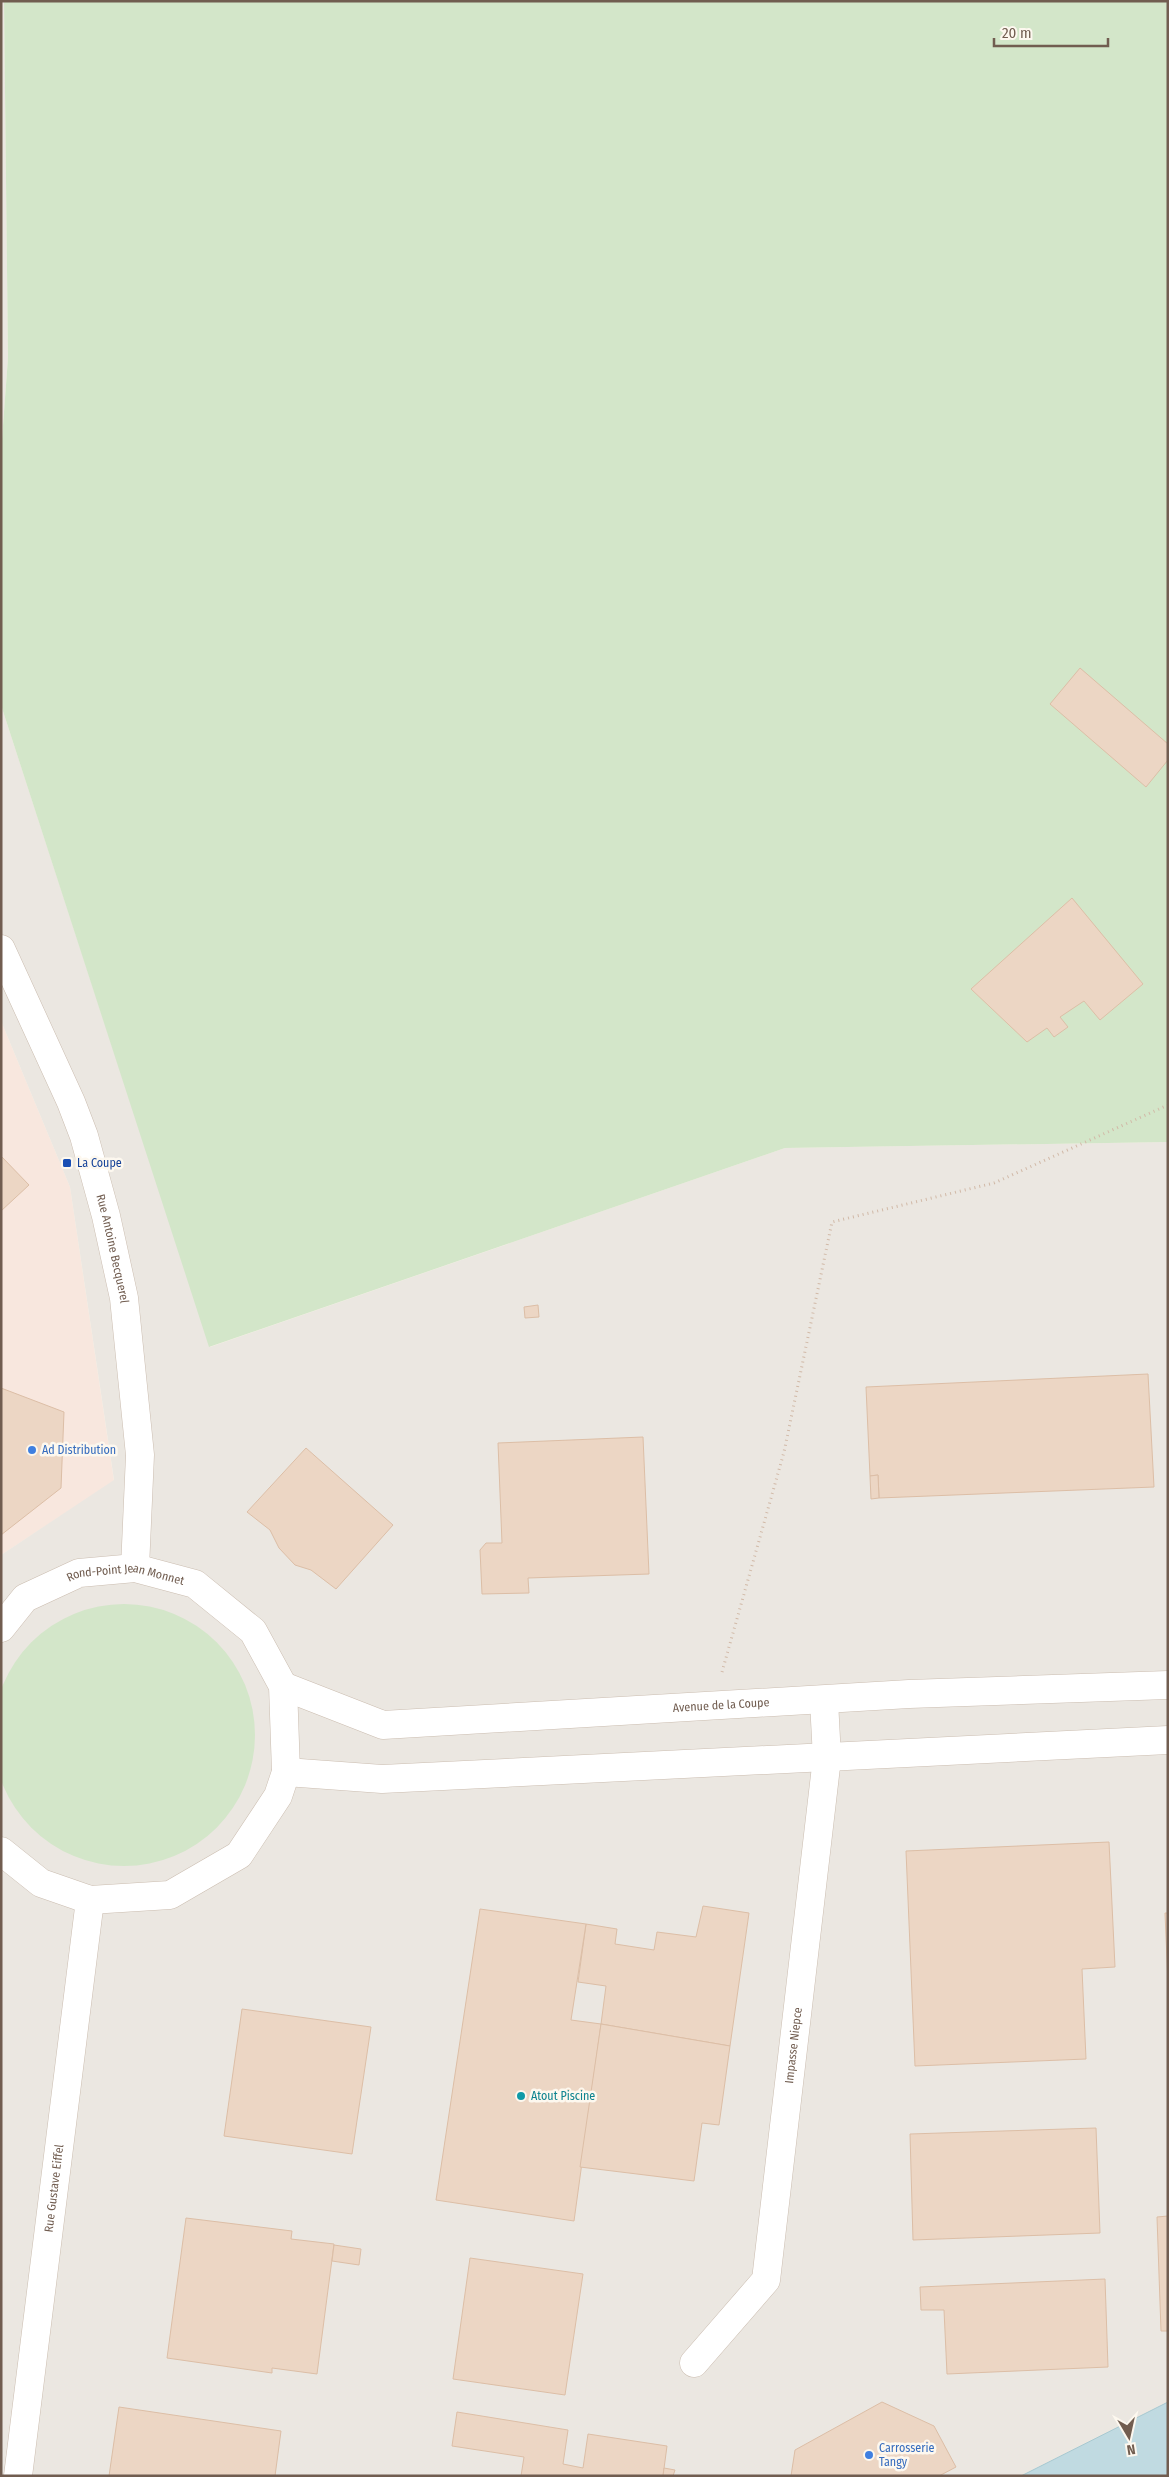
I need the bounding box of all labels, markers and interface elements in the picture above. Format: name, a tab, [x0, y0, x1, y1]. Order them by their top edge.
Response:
scale bar	[994, 15, 1108, 47]
text: 20 m	[1002, 24, 1032, 42]
place label: La Coupe	[77, 1156, 122, 1170]
marker: La Coupe	[61, 1157, 73, 1169]
street label: Rue Antoine Becquerel	[93, 1193, 131, 1304]
place label: Ad Distribution	[42, 1443, 116, 1457]
marker: Ad Distribution	[26, 1444, 38, 1456]
street label: Rond-Point Jean Monnet	[64, 1561, 186, 1588]
street label: Avenue de la Coupe	[672, 1695, 770, 1715]
street label: Impasse Niepce	[782, 2006, 805, 2084]
place label: Atout Piscine	[531, 2089, 595, 2103]
marker: Atout Piscine	[515, 2090, 527, 2102]
street label: Rue Gustave Eiffel	[42, 2143, 66, 2233]
north arrow	[1104, 2412, 1154, 2462]
text: N	[1125, 2440, 1136, 2458]
place label: Carrosserie Tangy	[879, 2441, 934, 2469]
marker: Carrosserie Tangy	[863, 2449, 875, 2461]

